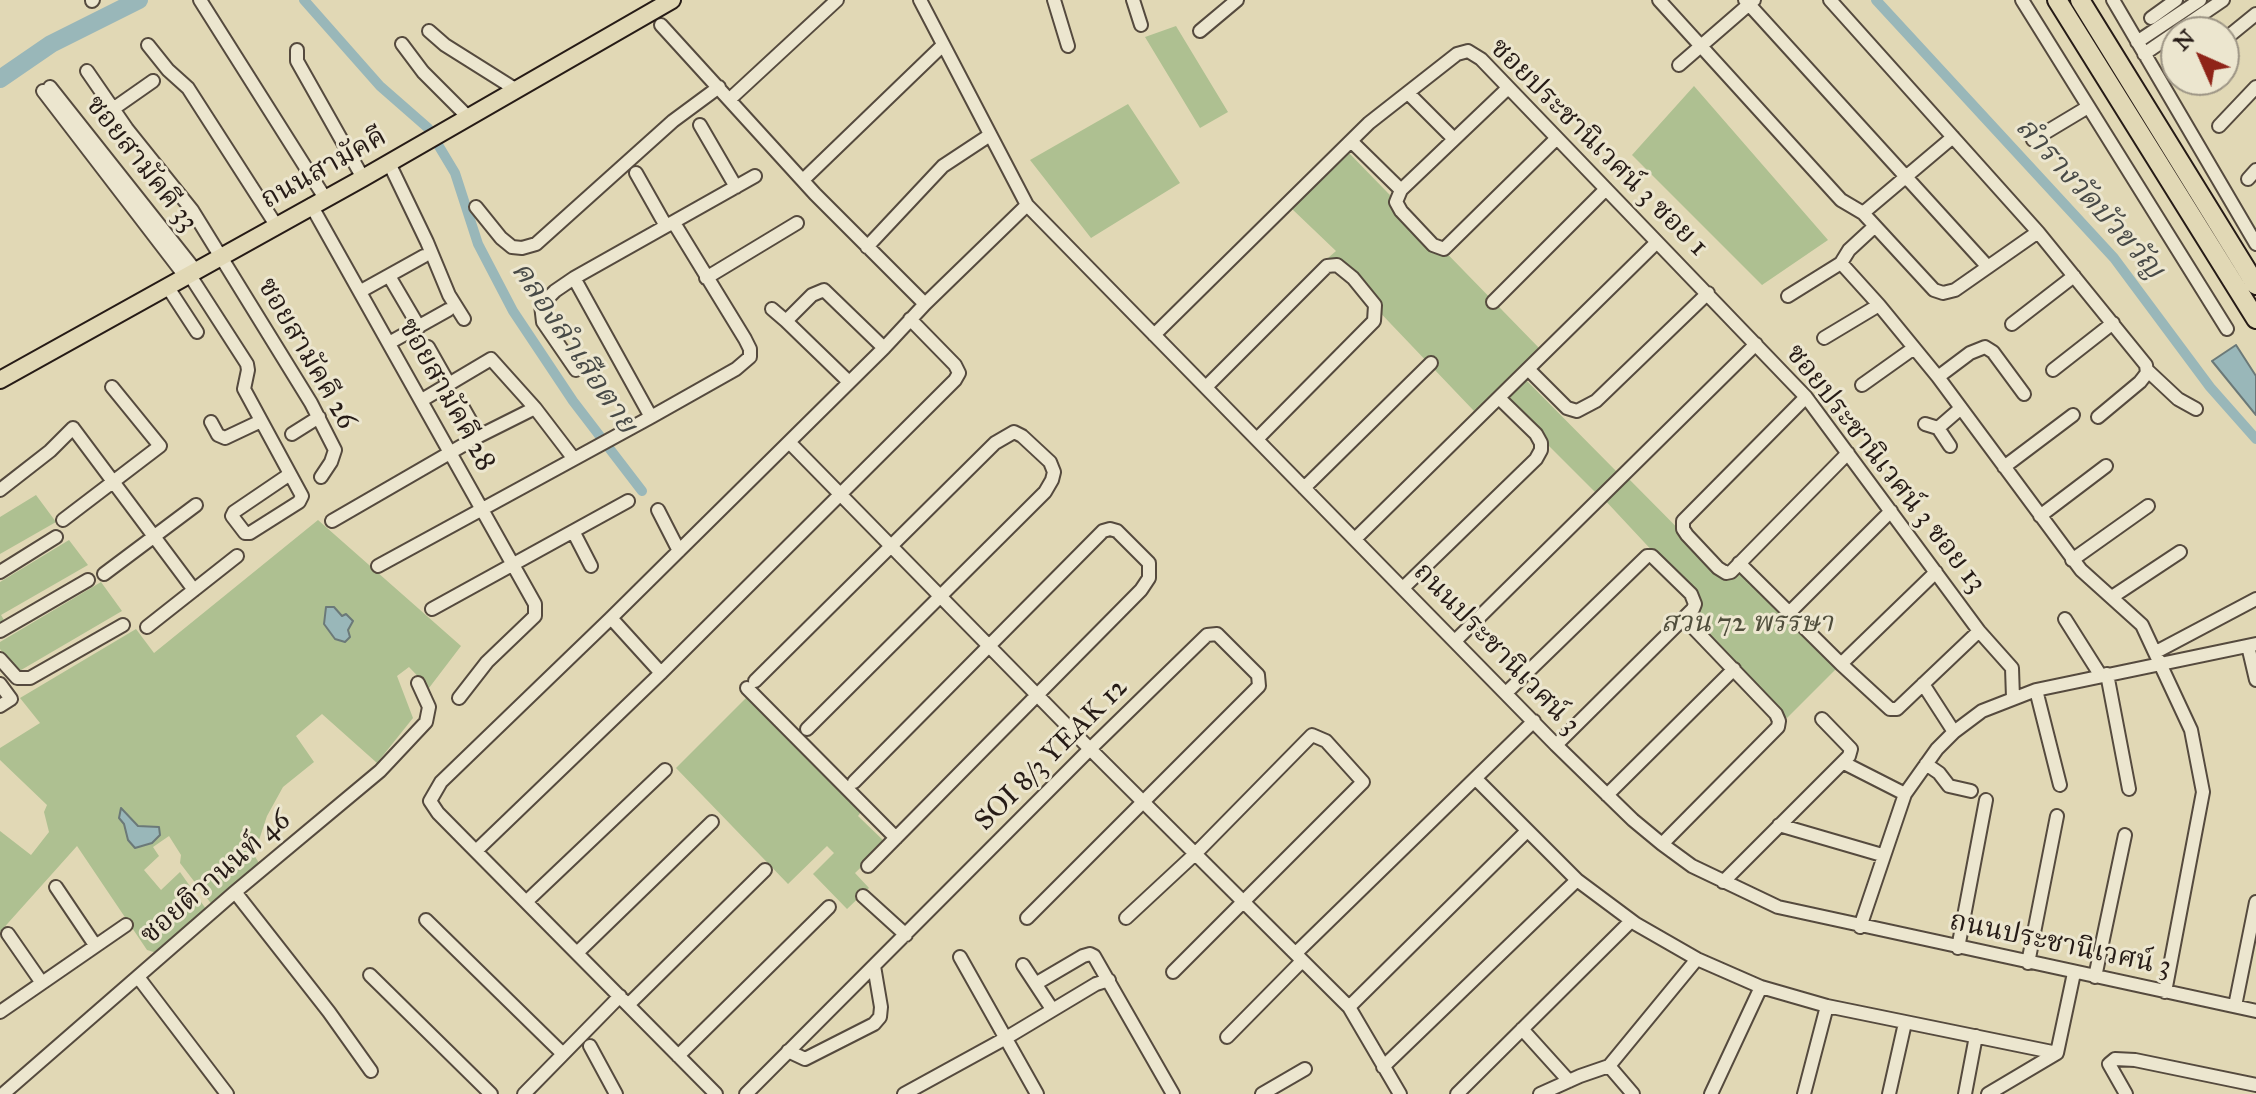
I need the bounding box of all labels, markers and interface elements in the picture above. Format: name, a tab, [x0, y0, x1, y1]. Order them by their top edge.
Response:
north arrow	[2160, 16, 2240, 96]
text: N	[2168, 24, 2200, 56]
street label: ซอยประชานิเวศน์ 3 ซอย 1	[1482, 32, 1714, 264]
street label: ซอยสามัคคี 33	[78, 89, 204, 239]
water label: ลำรางวัดบัวขวัญ	[2007, 111, 2171, 287]
street label: ถนนสามัคคี	[255, 121, 393, 217]
water label: คลองลำเสือตาย	[502, 255, 644, 441]
street label: ซอยสามัคคี 26	[249, 272, 363, 436]
street label: ซอยสามัคคี 28	[390, 313, 502, 477]
street label: ซอยประชานิเวศน์ 3 ซอย 13	[1778, 338, 1992, 600]
street label: ถนนประชานิเวศน์ 3	[1406, 556, 1586, 742]
park label: สวน 72 พรรษา	[1661, 607, 1833, 641]
street label: SOI 8/3 YEAK 12	[968, 671, 1136, 839]
street label: ซอยติวานนท์ 46	[134, 804, 298, 952]
street label: ถนนประชานิเวศน์ 3	[1946, 905, 2174, 985]

